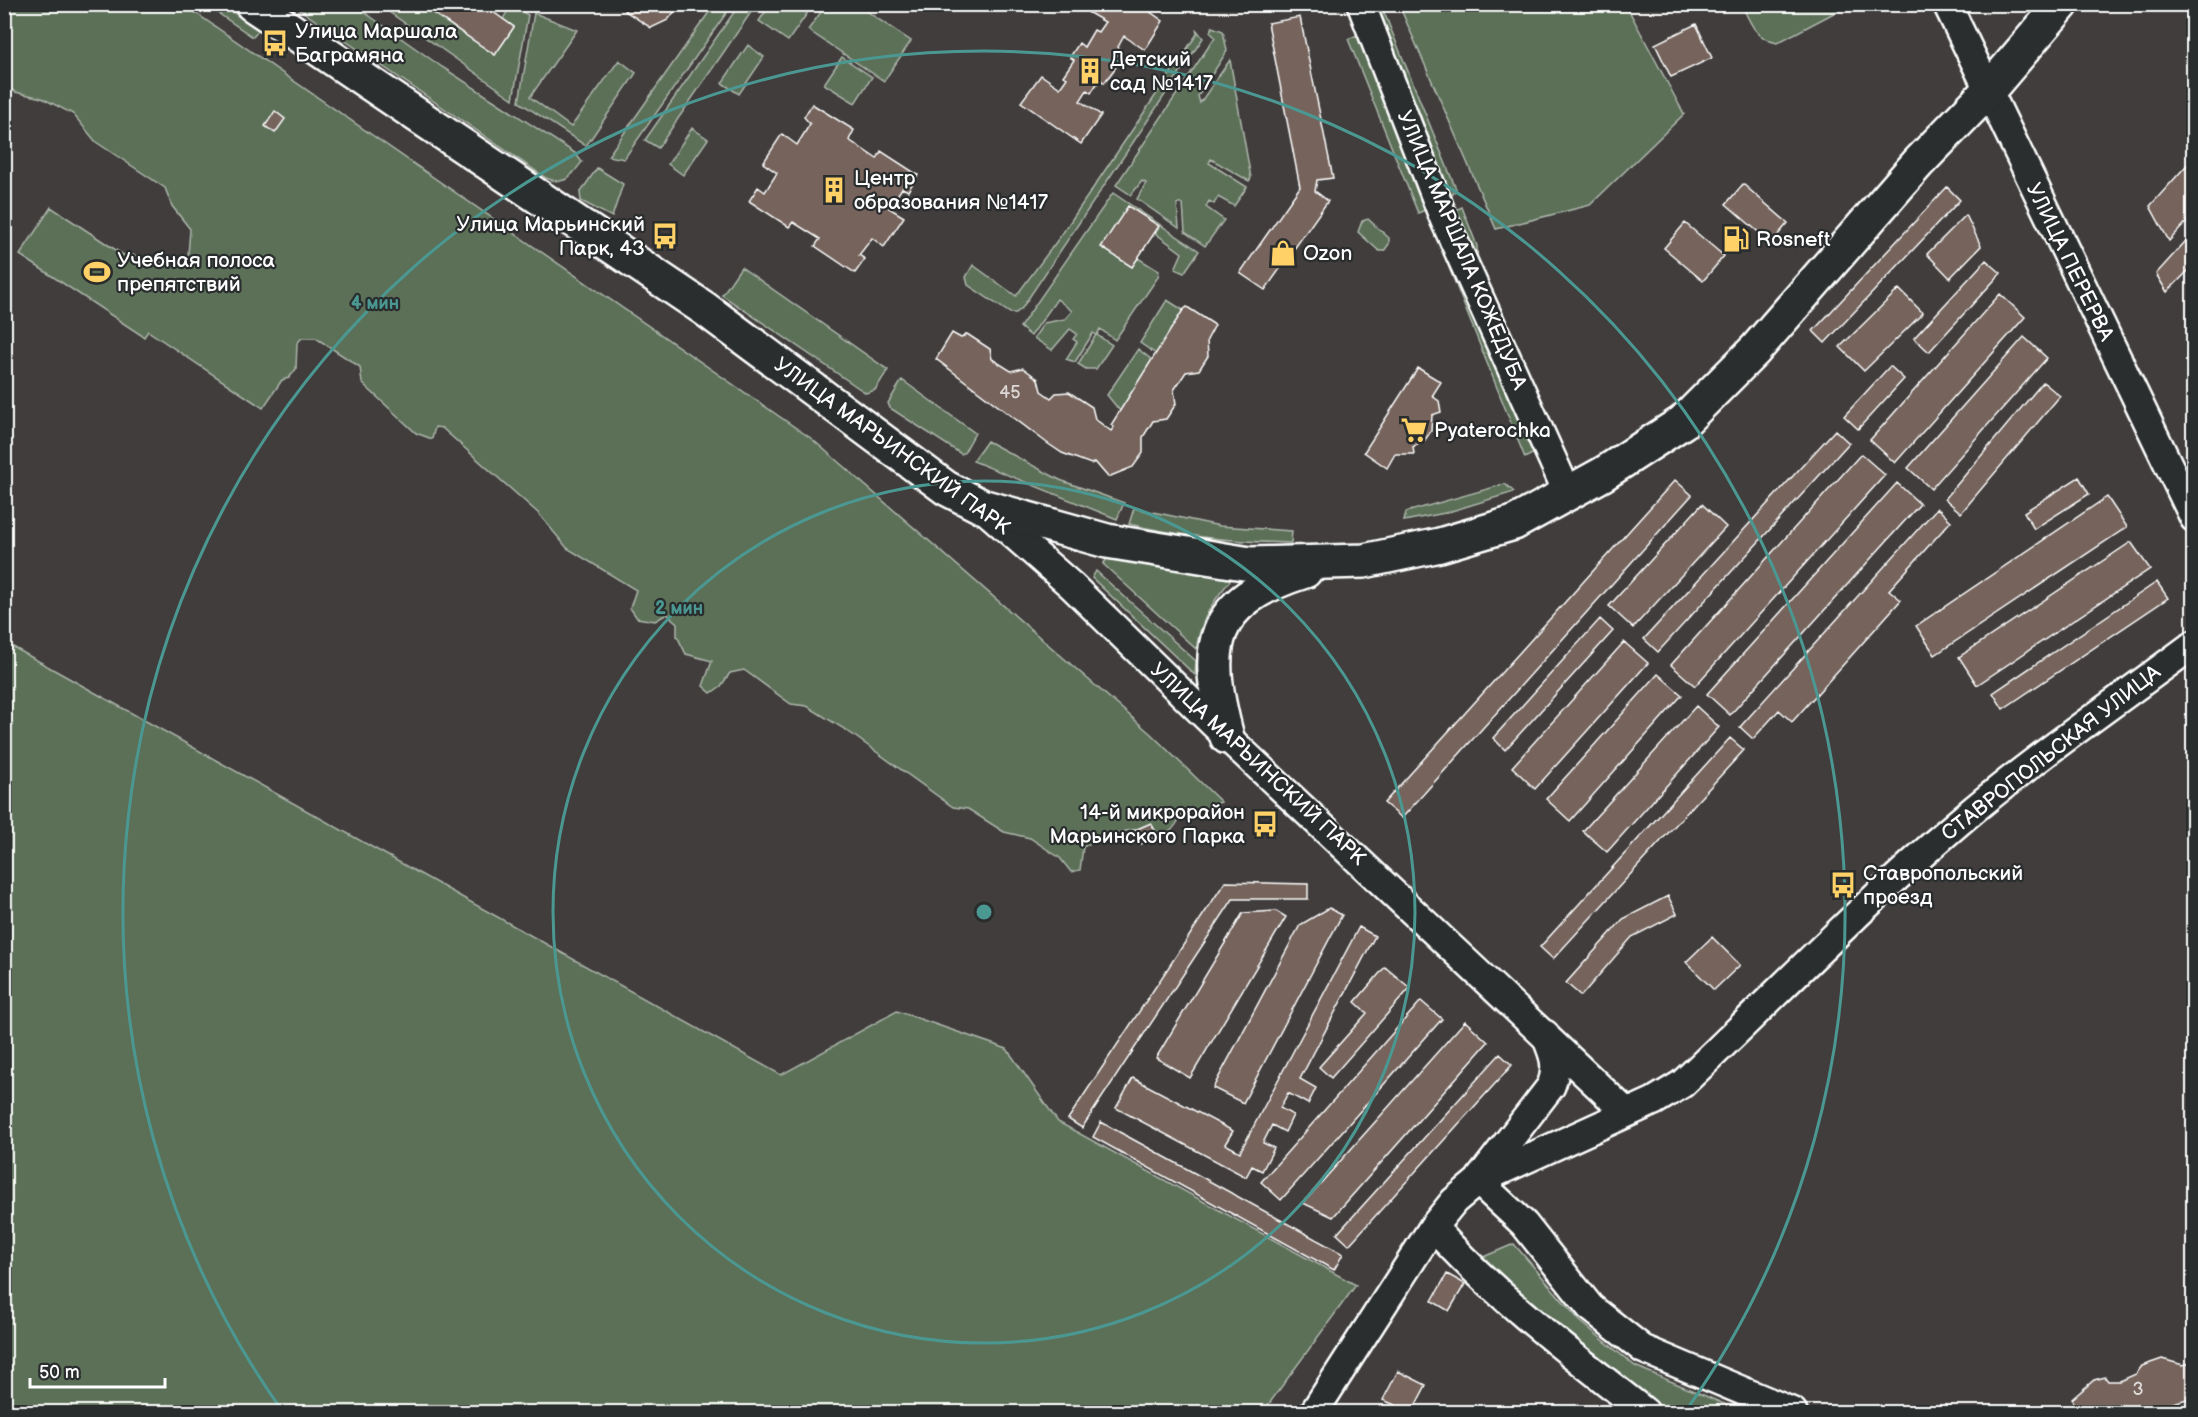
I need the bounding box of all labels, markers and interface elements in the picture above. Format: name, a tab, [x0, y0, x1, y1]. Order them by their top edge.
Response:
place label: Улица Маршала Баграмяна	[295, 19, 458, 68]
bus stop icon: Улица Маршала Баграмяна	[260, 28, 290, 58]
place label: Детский сад №1417	[1110, 47, 1214, 96]
building icon: Детский сад №1417	[1075, 56, 1105, 86]
street label: УЛИЦА МАРШАЛА КОЖЕДУБА	[1392, 107, 1532, 394]
place label: Центр образования №1417	[854, 166, 1049, 215]
building icon: Центр образования №1417	[819, 175, 849, 205]
street label: УЛИЦА ПЕРЕРВА	[2021, 179, 2119, 345]
place label: Улица Марьинский Парк, 43	[456, 212, 645, 261]
bus stop icon: Улица Марьинский Парк, 43	[650, 221, 680, 251]
fuel station icon: Rosneft	[1721, 224, 1751, 254]
place label: Rosneft	[1756, 227, 1831, 252]
shop icon: Ozon	[1268, 238, 1298, 268]
place label: Ozon	[1303, 241, 1352, 266]
place label: Учебная полоса препятствий	[117, 248, 276, 297]
sports icon: Учебная полоса препятствий	[82, 257, 112, 287]
text: 4 мин	[351, 293, 399, 314]
street label: УЛИЦА МАРЬИНСКИЙ ПАРК	[769, 352, 1015, 540]
house number: 45	[999, 382, 1021, 403]
supermarket icon: Pyaterochka	[1399, 415, 1429, 445]
place label: Pyaterochka	[1434, 418, 1551, 443]
text: 2 мин	[655, 598, 703, 619]
street label: УЛИЦА МАРЬИНСКИЙ ПАРК	[1145, 658, 1371, 871]
street label: СТАВРОПОЛЬСКАЯ УЛИЦА	[1937, 660, 2166, 846]
place label: 14-й микрорайон Марьинского Парка	[1050, 800, 1246, 849]
bus stop icon: 14-й микрорайон Марьинского Парка	[1250, 809, 1280, 839]
place label: Ставропольский проезд	[1863, 861, 2023, 910]
bus stop icon: Ставропольский проезд	[1828, 870, 1858, 900]
centre of rings	[974, 902, 994, 922]
scale bar	[30, 1351, 165, 1389]
text: 50 m	[39, 1362, 80, 1383]
house number: 3	[2132, 1379, 2144, 1400]

